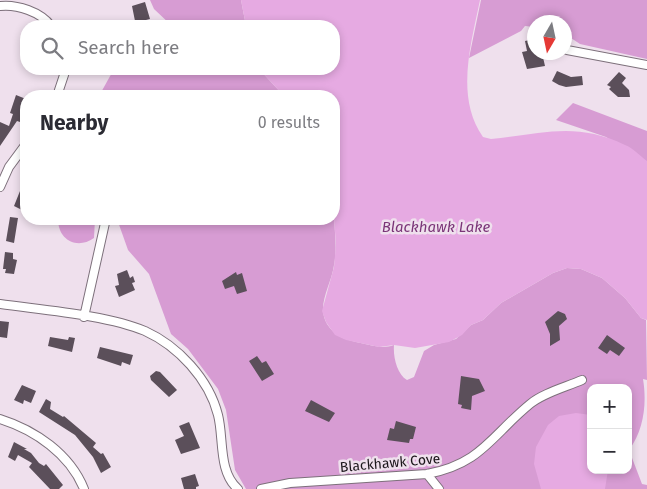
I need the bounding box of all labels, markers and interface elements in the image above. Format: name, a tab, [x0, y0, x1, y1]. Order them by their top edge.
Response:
north arrow	[527, 15, 572, 60]
search box	[20, 20, 340, 75]
icon: search	[38, 34, 66, 62]
text: Search here	[78, 36, 179, 59]
text: Nearby	[40, 110, 108, 136]
text: 0 results	[258, 113, 320, 132]
water label: Blackhawk Lake	[382, 218, 490, 236]
map controls	[587, 384, 632, 474]
button: +	[587, 384, 632, 429]
button: −	[587, 429, 632, 474]
street label: Blackhawk Cove	[339, 450, 441, 476]

